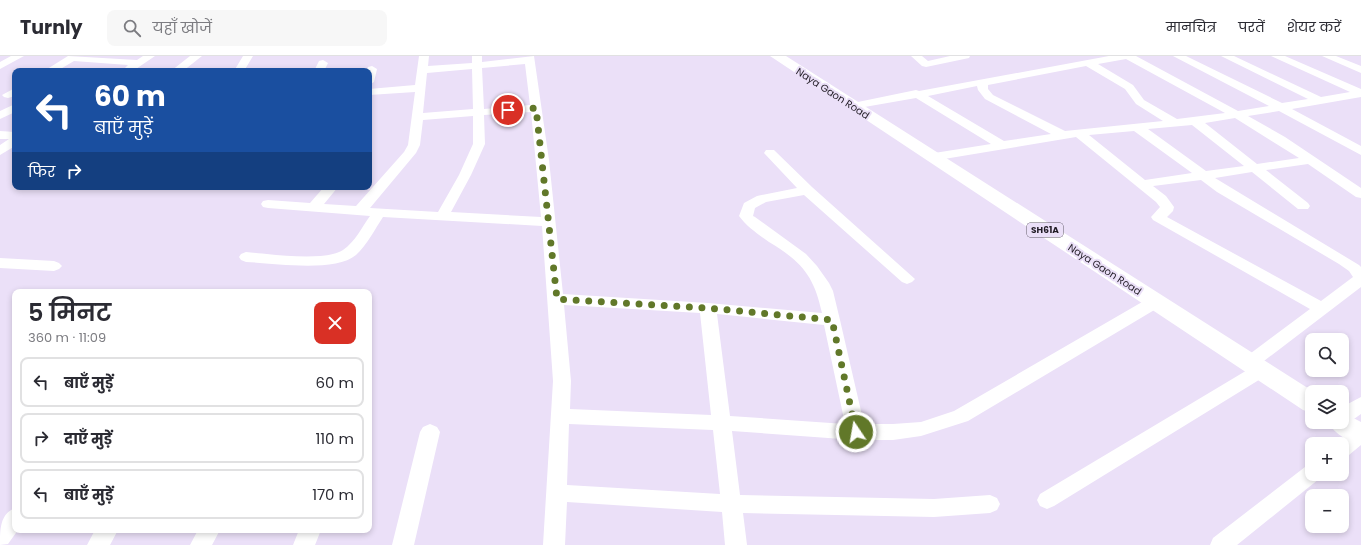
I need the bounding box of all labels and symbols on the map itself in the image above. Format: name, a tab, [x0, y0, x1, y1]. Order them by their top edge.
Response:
street label: Naya Gaon Road	[793, 64, 872, 123]
pin	[491, 93, 525, 127]
road number: SH61A	[1027, 223, 1063, 237]
street label: Naya Gaon Road	[1065, 240, 1144, 299]
position arrow	[835, 411, 877, 453]

